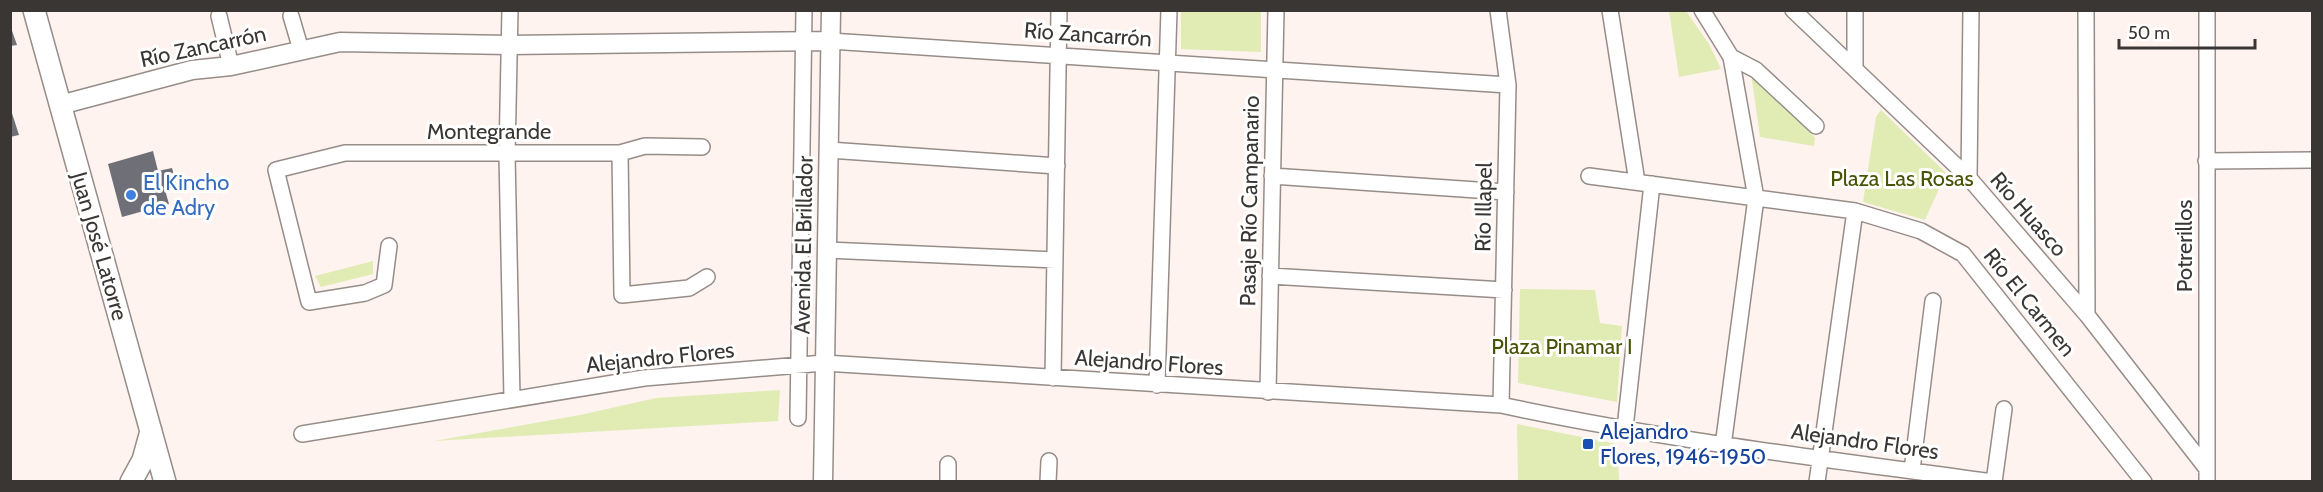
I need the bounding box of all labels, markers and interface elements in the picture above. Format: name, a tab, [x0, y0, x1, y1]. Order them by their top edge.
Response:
scale bar	[2119, 12, 2256, 50]
street label: Río Zancarrón	[1023, 17, 1153, 52]
street label: Río Zancarrón	[138, 20, 269, 73]
text: 50 m	[2128, 22, 2170, 44]
street label: Pasaje Río Campanario	[1234, 95, 1265, 307]
street label: Montegrande	[427, 118, 551, 145]
street label: Avenida El Brillador	[788, 155, 819, 334]
street label: Río Illapel	[1469, 161, 1498, 252]
park label: Plaza Las Rosas	[1830, 165, 1974, 192]
street label: Río Huasco	[1985, 167, 2073, 262]
street label: Juan José Latorre	[65, 168, 134, 323]
place label: El Kincho de Adry	[143, 169, 229, 221]
marker: El Kincho de Adry	[124, 188, 138, 202]
street label: Potrerillos	[2171, 200, 2198, 292]
street label: Río El Carmen	[1978, 243, 2081, 362]
park label: Plaza Pinamar I	[1491, 333, 1633, 360]
street label: Alejandro Flores	[585, 336, 736, 379]
street label: Alejandro Flores	[1074, 344, 1224, 381]
place label: Alejandro Flores, 1946-1950	[1600, 418, 1766, 470]
street label: Alejandro Flores	[1789, 418, 1941, 465]
marker: Alejandro Flores, 1946-1950	[1581, 437, 1595, 451]

